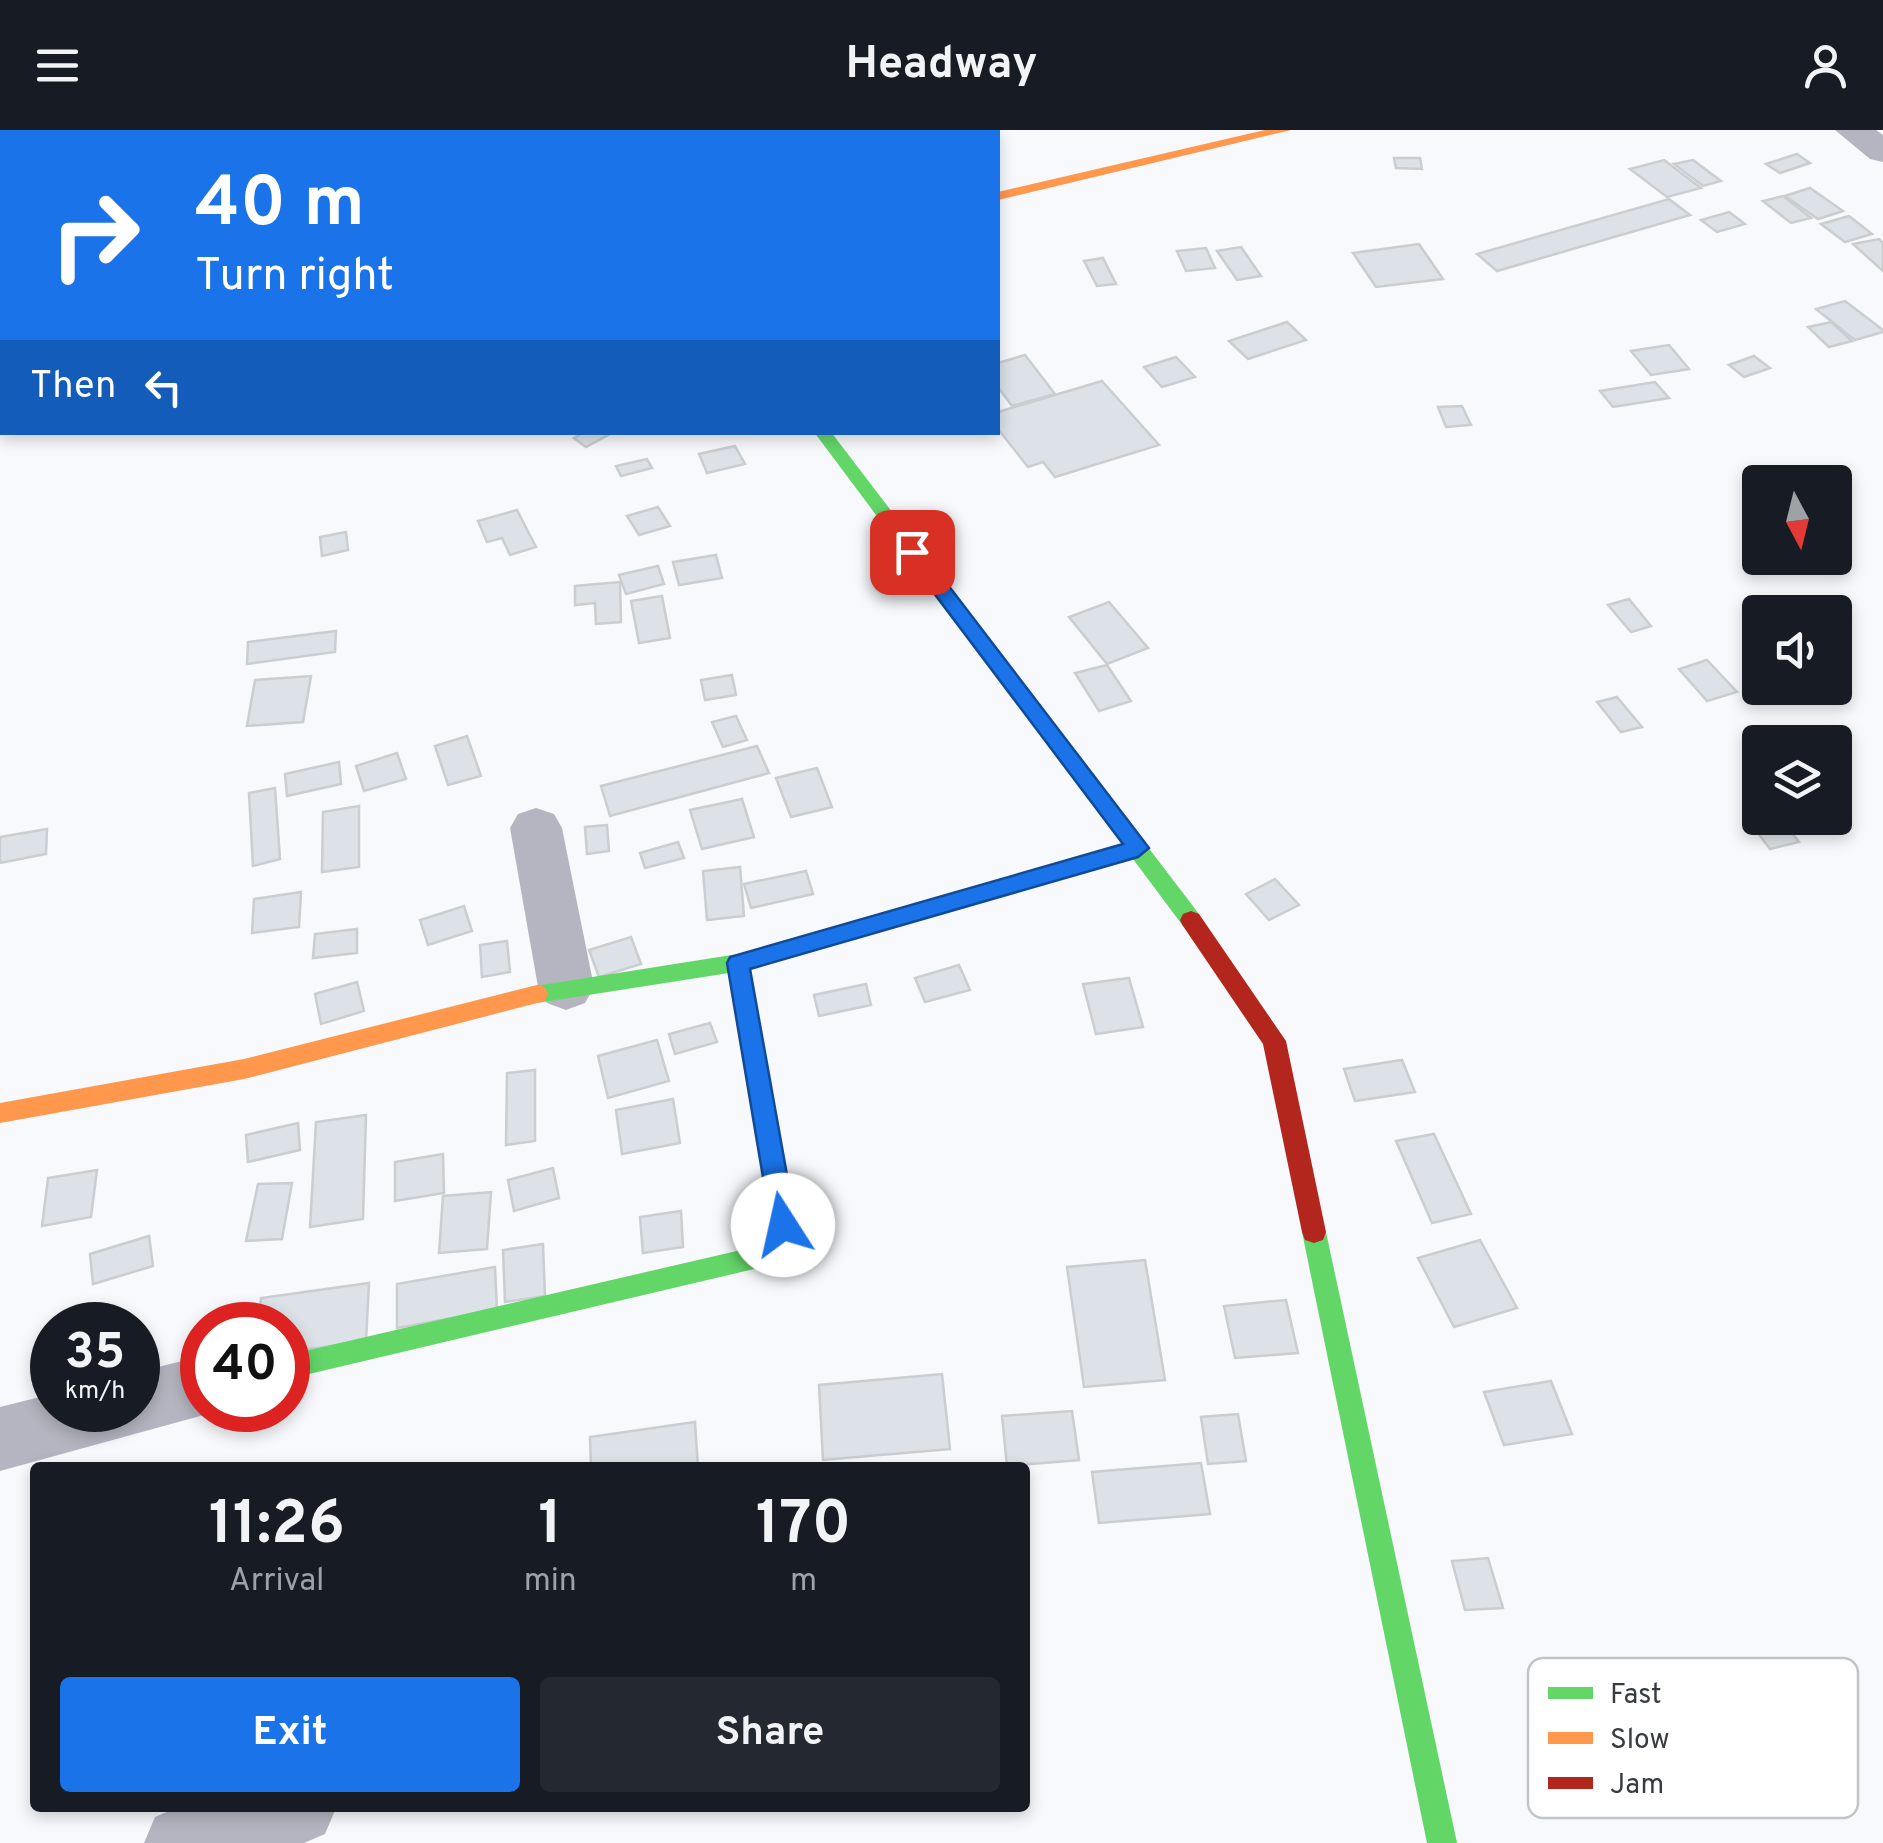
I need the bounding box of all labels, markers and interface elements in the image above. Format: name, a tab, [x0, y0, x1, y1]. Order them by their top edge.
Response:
text: Headway	[845, 37, 1038, 94]
icon: menu	[30, 38, 85, 93]
icon: person	[1798, 38, 1853, 93]
text: 40 m	[195, 162, 365, 251]
icon: right	[30, 170, 160, 300]
text: Turn right	[195, 249, 394, 306]
icon: left	[136, 360, 191, 415]
text: Then	[30, 363, 116, 412]
north arrow	[1742, 465, 1852, 575]
map controls	[1742, 465, 1852, 835]
pin	[870, 510, 955, 595]
icon: arrive	[885, 525, 940, 580]
button: sound	[1742, 595, 1852, 705]
button: layers	[1742, 725, 1852, 835]
position arrow	[731, 1173, 835, 1277]
speed limit sign: 40	[180, 1302, 310, 1432]
text: 35	[65, 1323, 125, 1386]
text: km/h	[65, 1376, 125, 1408]
text: 11:26	[209, 1489, 345, 1565]
text: 1	[538, 1489, 562, 1565]
text: 170	[756, 1489, 851, 1565]
text: Arrival	[229, 1562, 325, 1602]
text: min	[524, 1562, 577, 1602]
text: m	[790, 1562, 817, 1602]
legend	[1528, 1658, 1858, 1818]
button: Exit	[60, 1677, 520, 1792]
button: Share	[540, 1677, 1000, 1792]
text: Fast	[1610, 1678, 1662, 1714]
text: Slow	[1610, 1723, 1669, 1759]
text: Jam	[1610, 1768, 1664, 1804]

